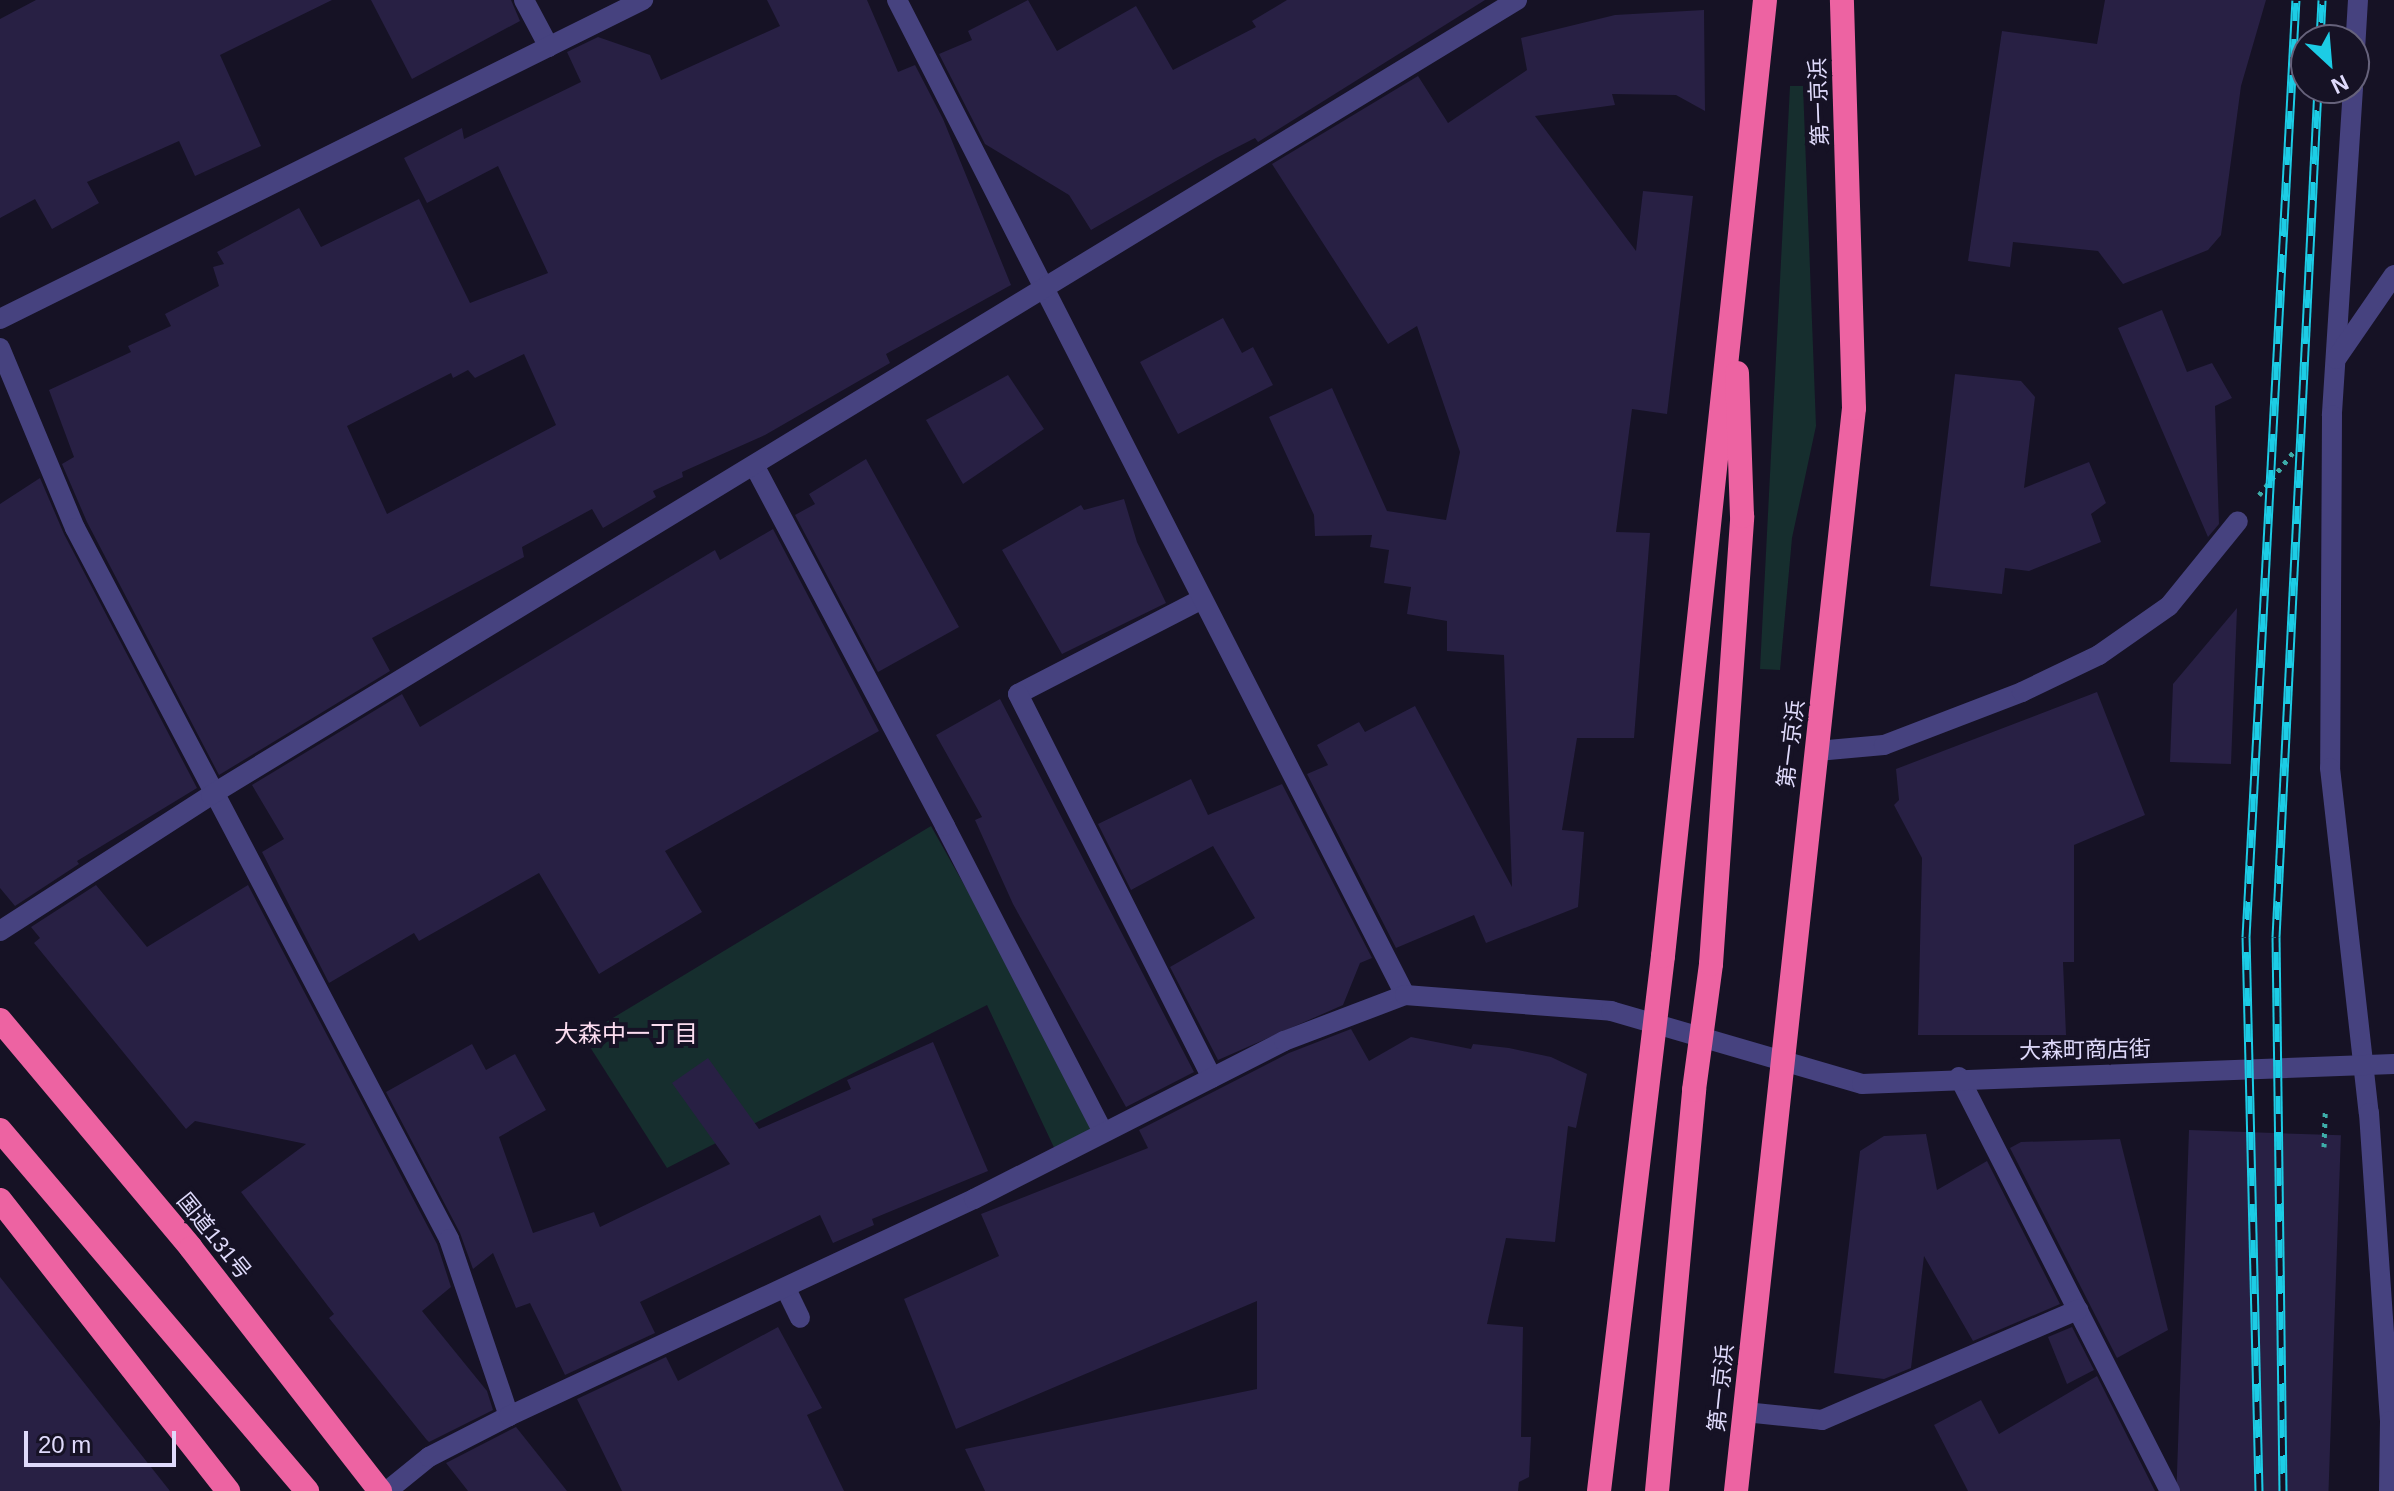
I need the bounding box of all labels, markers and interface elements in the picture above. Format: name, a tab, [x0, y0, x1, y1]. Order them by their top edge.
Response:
north arrow	[2290, 24, 2370, 104]
street label: 第一京浜	[1804, 58, 1834, 146]
text: N	[2327, 70, 2352, 99]
street label: 第一京浜	[1773, 699, 1809, 789]
district label: 大森中一丁目	[554, 1020, 698, 1048]
street label: 大森町商店街	[2019, 1036, 2151, 1064]
street label: 国道131号	[171, 1188, 257, 1284]
street label: 第一京浜	[1703, 1343, 1739, 1433]
scale bar	[28, 1415, 180, 1465]
text: 20 m	[38, 1431, 91, 1458]

